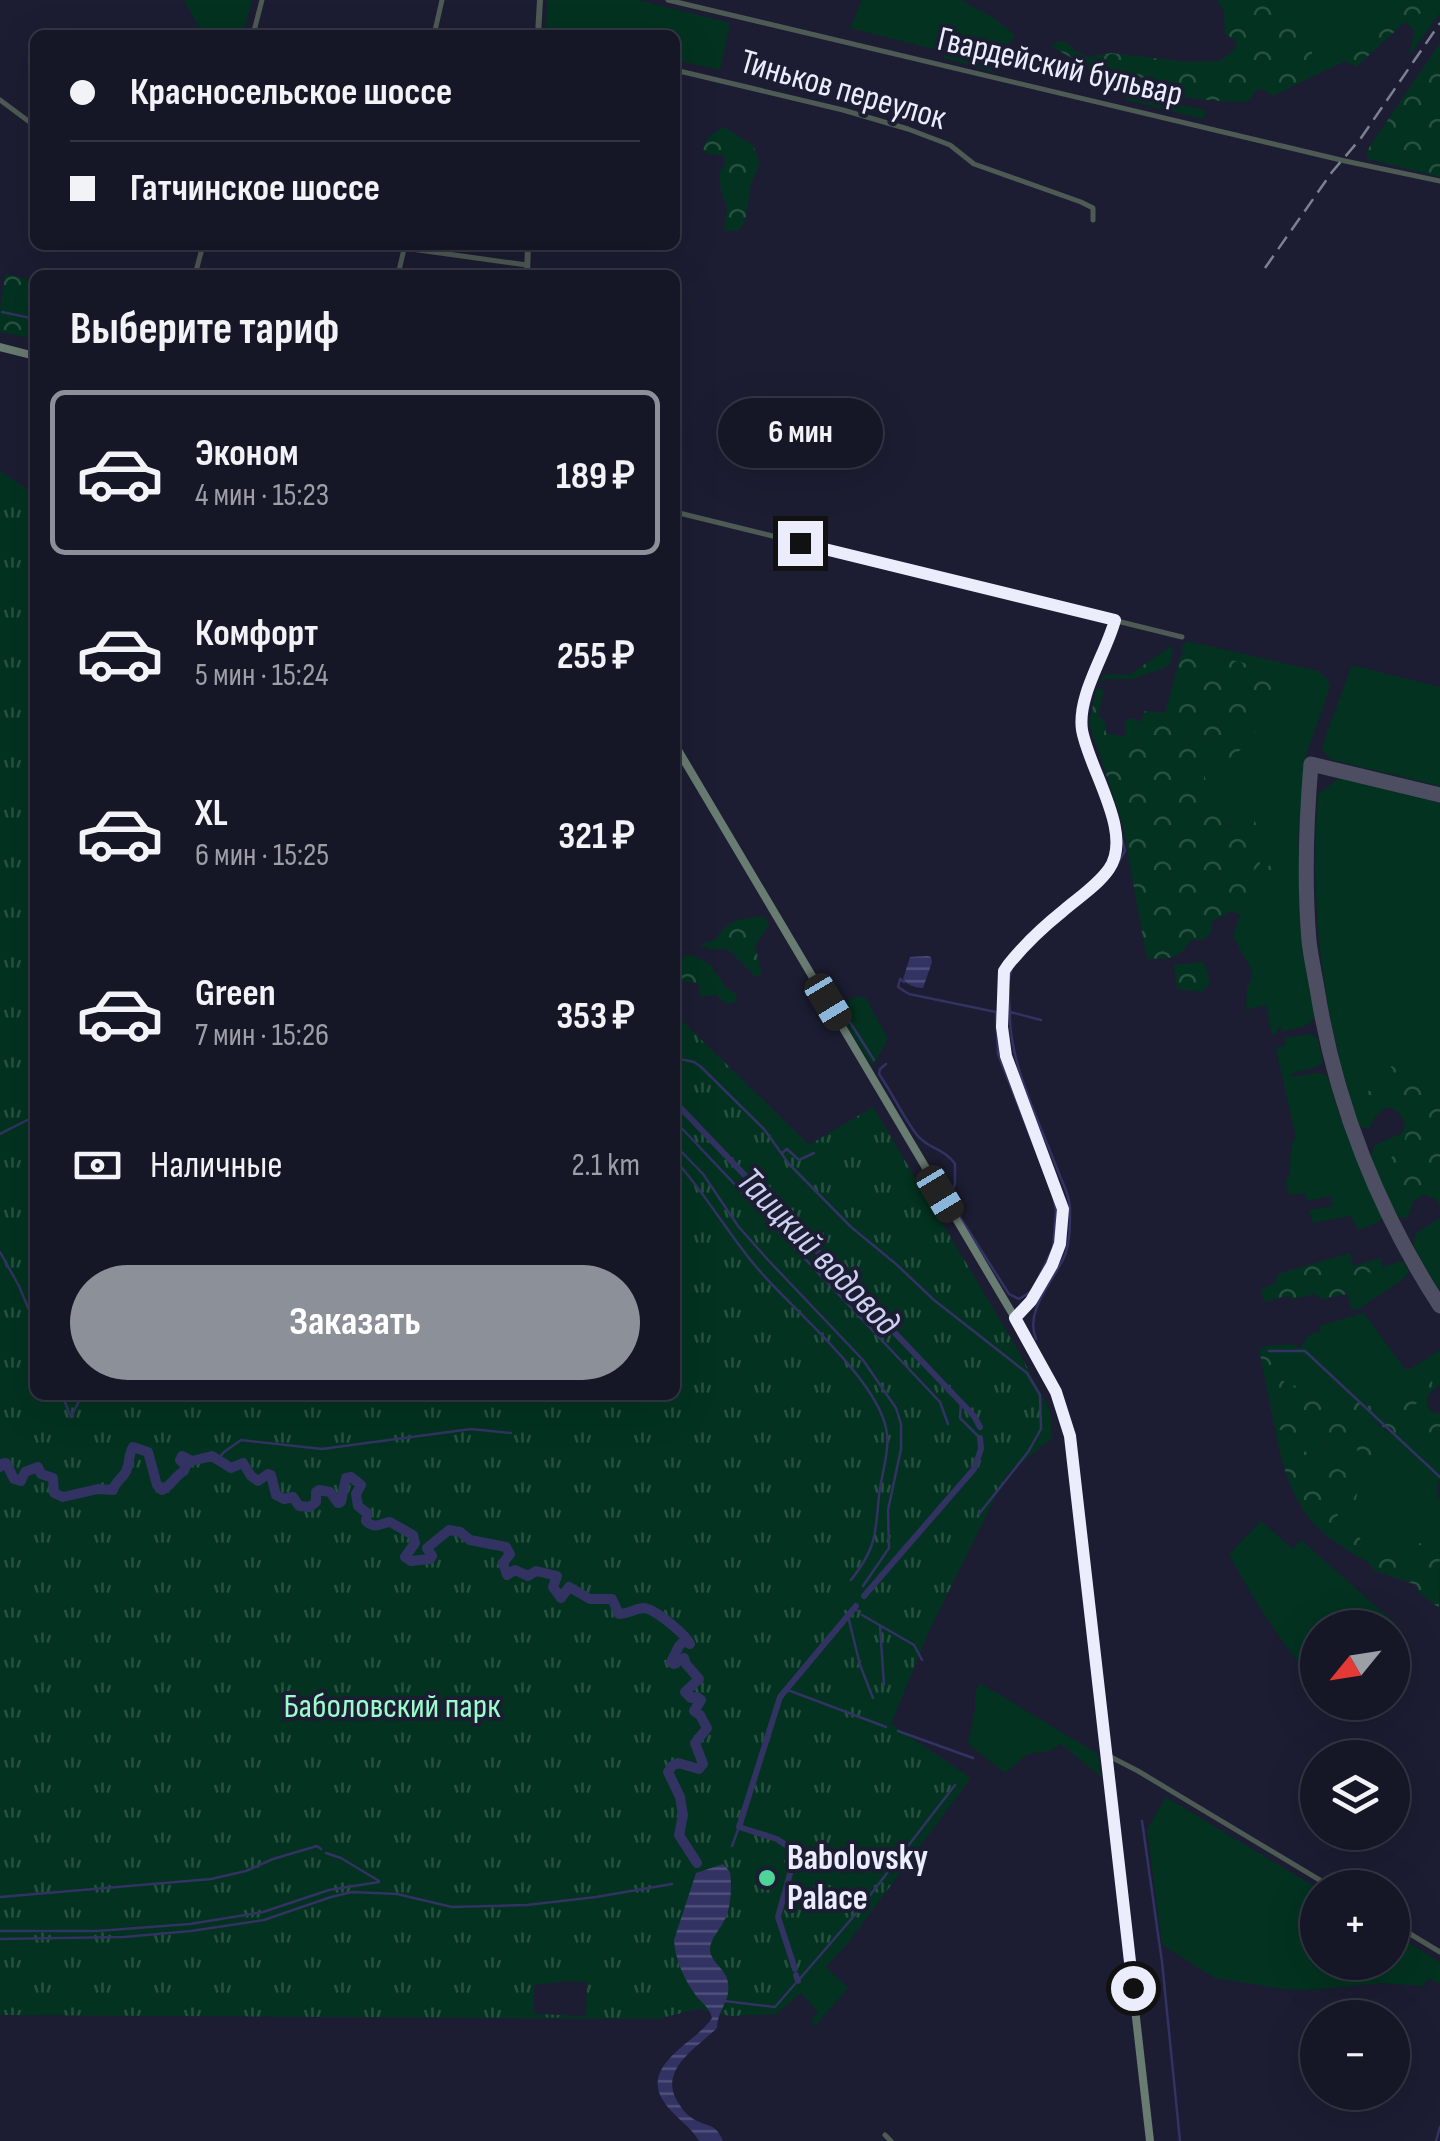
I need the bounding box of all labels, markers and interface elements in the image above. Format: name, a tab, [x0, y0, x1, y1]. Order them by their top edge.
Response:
street label: Гвардейский бульвар	[933, 18, 1187, 116]
street label: Тиньков переулок	[735, 40, 951, 140]
text: Красносельское шоссе	[130, 70, 452, 115]
text: Гатчинское шоссе	[130, 166, 380, 211]
text: Выберите тариф	[70, 302, 339, 357]
callout: 6 мин	[718, 398, 882, 468]
text: 6 мин	[768, 413, 833, 452]
icon: car	[75, 428, 165, 518]
text: Эконом	[195, 431, 299, 476]
text: 189 ₽	[556, 454, 635, 499]
text: 4 мин · 15:23	[195, 476, 329, 515]
route end	[778, 521, 823, 566]
icon: car	[75, 608, 165, 698]
text: Комфорт	[195, 611, 318, 656]
text: 255 ₽	[557, 634, 635, 679]
text: 5 мин · 15:24	[195, 656, 328, 695]
icon: car	[75, 788, 165, 878]
text: XL	[195, 791, 228, 836]
text: 321 ₽	[558, 814, 635, 859]
text: 6 мин · 15:25	[195, 836, 329, 875]
icon: car	[75, 968, 165, 1058]
car	[800, 969, 856, 1035]
text: Green	[195, 971, 276, 1016]
text: 353 ₽	[556, 994, 635, 1039]
text: 7 мин · 15:26	[195, 1016, 329, 1055]
icon: cash	[70, 1138, 125, 1193]
text: Наличные	[150, 1143, 283, 1188]
text: 2.1 km	[571, 1146, 640, 1185]
water label: Таицкий водовод	[727, 1159, 909, 1346]
car	[912, 1161, 968, 1227]
button: Заказать	[70, 1265, 640, 1380]
north arrow	[1300, 1610, 1410, 1720]
map controls	[1300, 1610, 1410, 2110]
park label: Баболовский парк	[283, 1685, 501, 1728]
button: layers	[1300, 1740, 1410, 1850]
place label: Babolovsky Palace	[787, 1837, 928, 1920]
marker: Babolovsky Palace	[756, 1867, 778, 1889]
button: +	[1300, 1870, 1410, 1980]
route start	[1111, 1966, 1156, 2011]
button: −	[1300, 2000, 1410, 2110]

